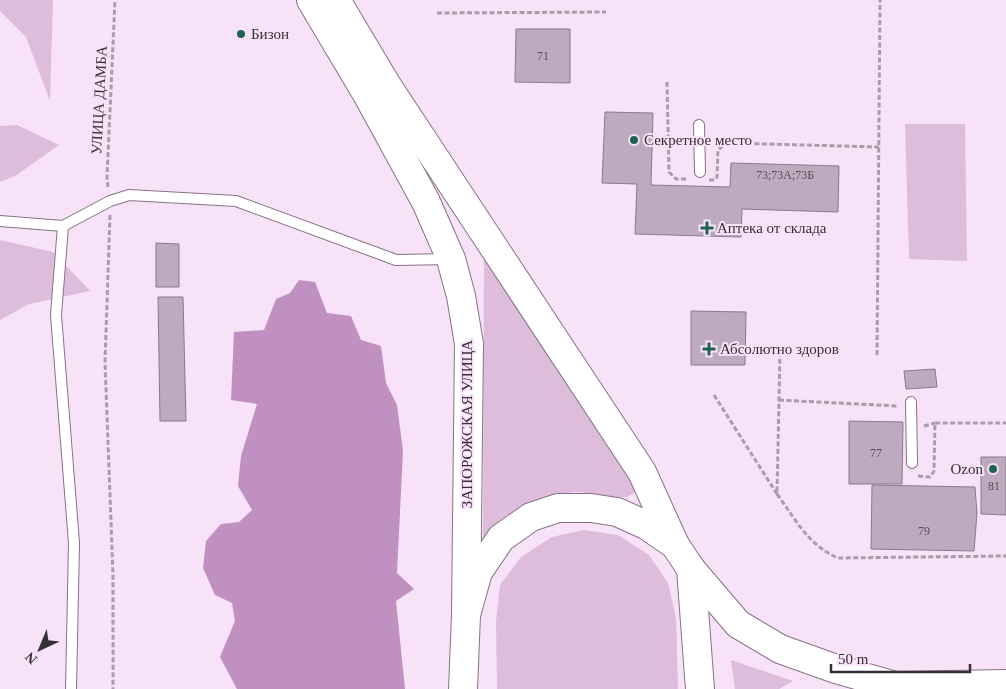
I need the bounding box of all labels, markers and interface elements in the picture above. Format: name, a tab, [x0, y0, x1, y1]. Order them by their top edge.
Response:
place label: Бизон	[251, 26, 289, 42]
marker: Бизон	[235, 28, 247, 40]
street label: УЛИЦА ДАМБА	[88, 45, 110, 155]
house number: 71	[537, 49, 549, 63]
place label: Секретное место	[644, 132, 752, 148]
marker: Секретное место	[628, 134, 640, 146]
house number: 73;73А;73Б	[756, 168, 814, 182]
place label: Аптека от склада	[717, 220, 827, 236]
marker: Аптека от склада	[701, 222, 713, 234]
street label: ЗАПОРОЖСКАЯ УЛИЦА	[459, 340, 475, 508]
place label: Абсолютно здоров	[720, 341, 839, 357]
marker: Абсолютно здоров	[702, 342, 716, 356]
house number: 77	[870, 446, 882, 460]
place label: Ozon	[951, 461, 983, 477]
marker: Ozon	[987, 463, 999, 475]
house number: 81	[988, 479, 1000, 493]
house number: 79	[918, 524, 930, 538]
north arrow	[15, 624, 65, 674]
scale bar	[831, 642, 970, 674]
text: N	[22, 649, 40, 667]
text: 50 m	[838, 651, 869, 667]

